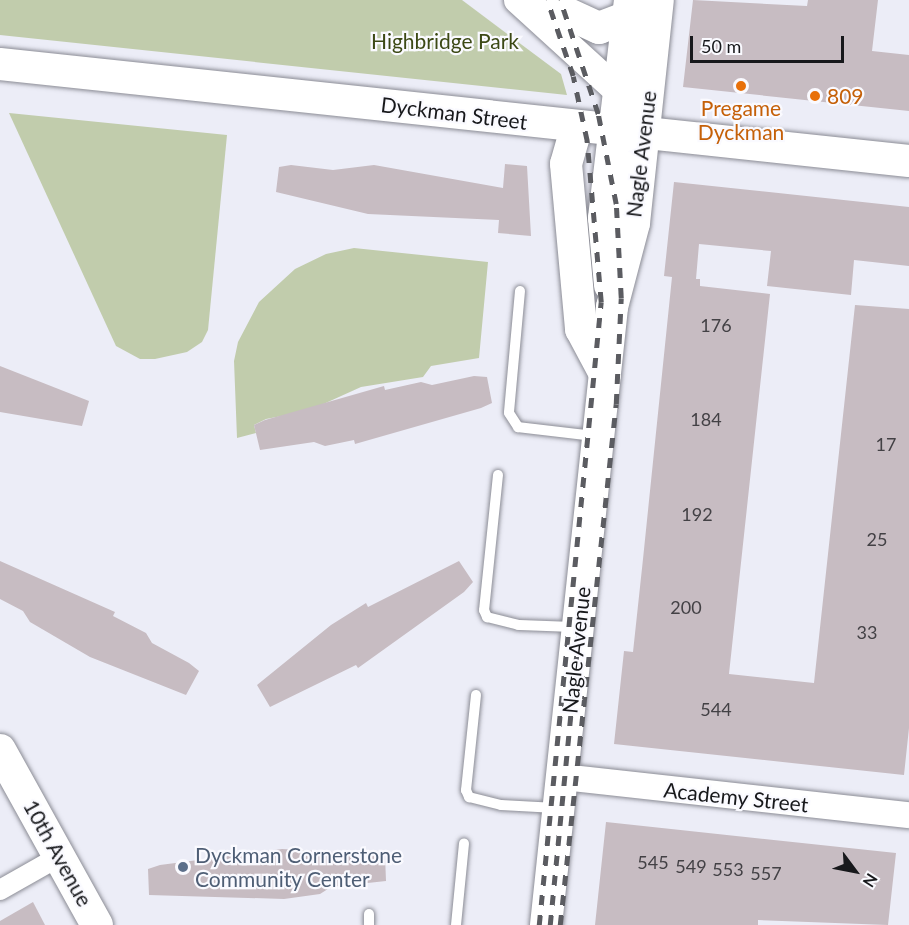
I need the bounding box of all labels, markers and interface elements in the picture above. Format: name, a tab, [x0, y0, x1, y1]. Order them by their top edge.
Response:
scale bar	[693, 24, 848, 62]
park label: Highbridge Park	[371, 28, 519, 54]
text: 50 m	[701, 35, 741, 57]
marker: Pregame Dyckman	[734, 79, 748, 93]
place label: 809	[827, 83, 864, 109]
street label: Nagle Avenue	[621, 89, 661, 219]
marker: 809	[808, 89, 822, 103]
street label: Dyckman Street	[379, 92, 529, 134]
place label: Pregame Dyckman	[698, 95, 784, 145]
house number: 176	[700, 314, 732, 336]
house number: 184	[690, 408, 722, 430]
house number: 17	[876, 433, 896, 455]
house number: 192	[681, 503, 713, 525]
house number: 25	[867, 528, 887, 550]
street label: Nagle Avenue	[557, 585, 595, 715]
house number: 200	[670, 596, 702, 618]
house number: 33	[857, 621, 877, 643]
house number: 544	[700, 698, 732, 720]
street label: Academy Street	[662, 777, 810, 817]
street label: 10th Avenue	[18, 795, 98, 911]
north arrow	[825, 841, 885, 901]
place label: Dyckman Cornerstone Community Center	[195, 842, 402, 892]
house number: 545	[637, 851, 669, 873]
house number: 549	[675, 855, 707, 877]
house number: 553	[712, 858, 744, 880]
marker: Dyckman Cornerstone Community Center	[176, 860, 190, 874]
house number: 557	[750, 862, 782, 884]
text: N	[859, 871, 882, 891]

